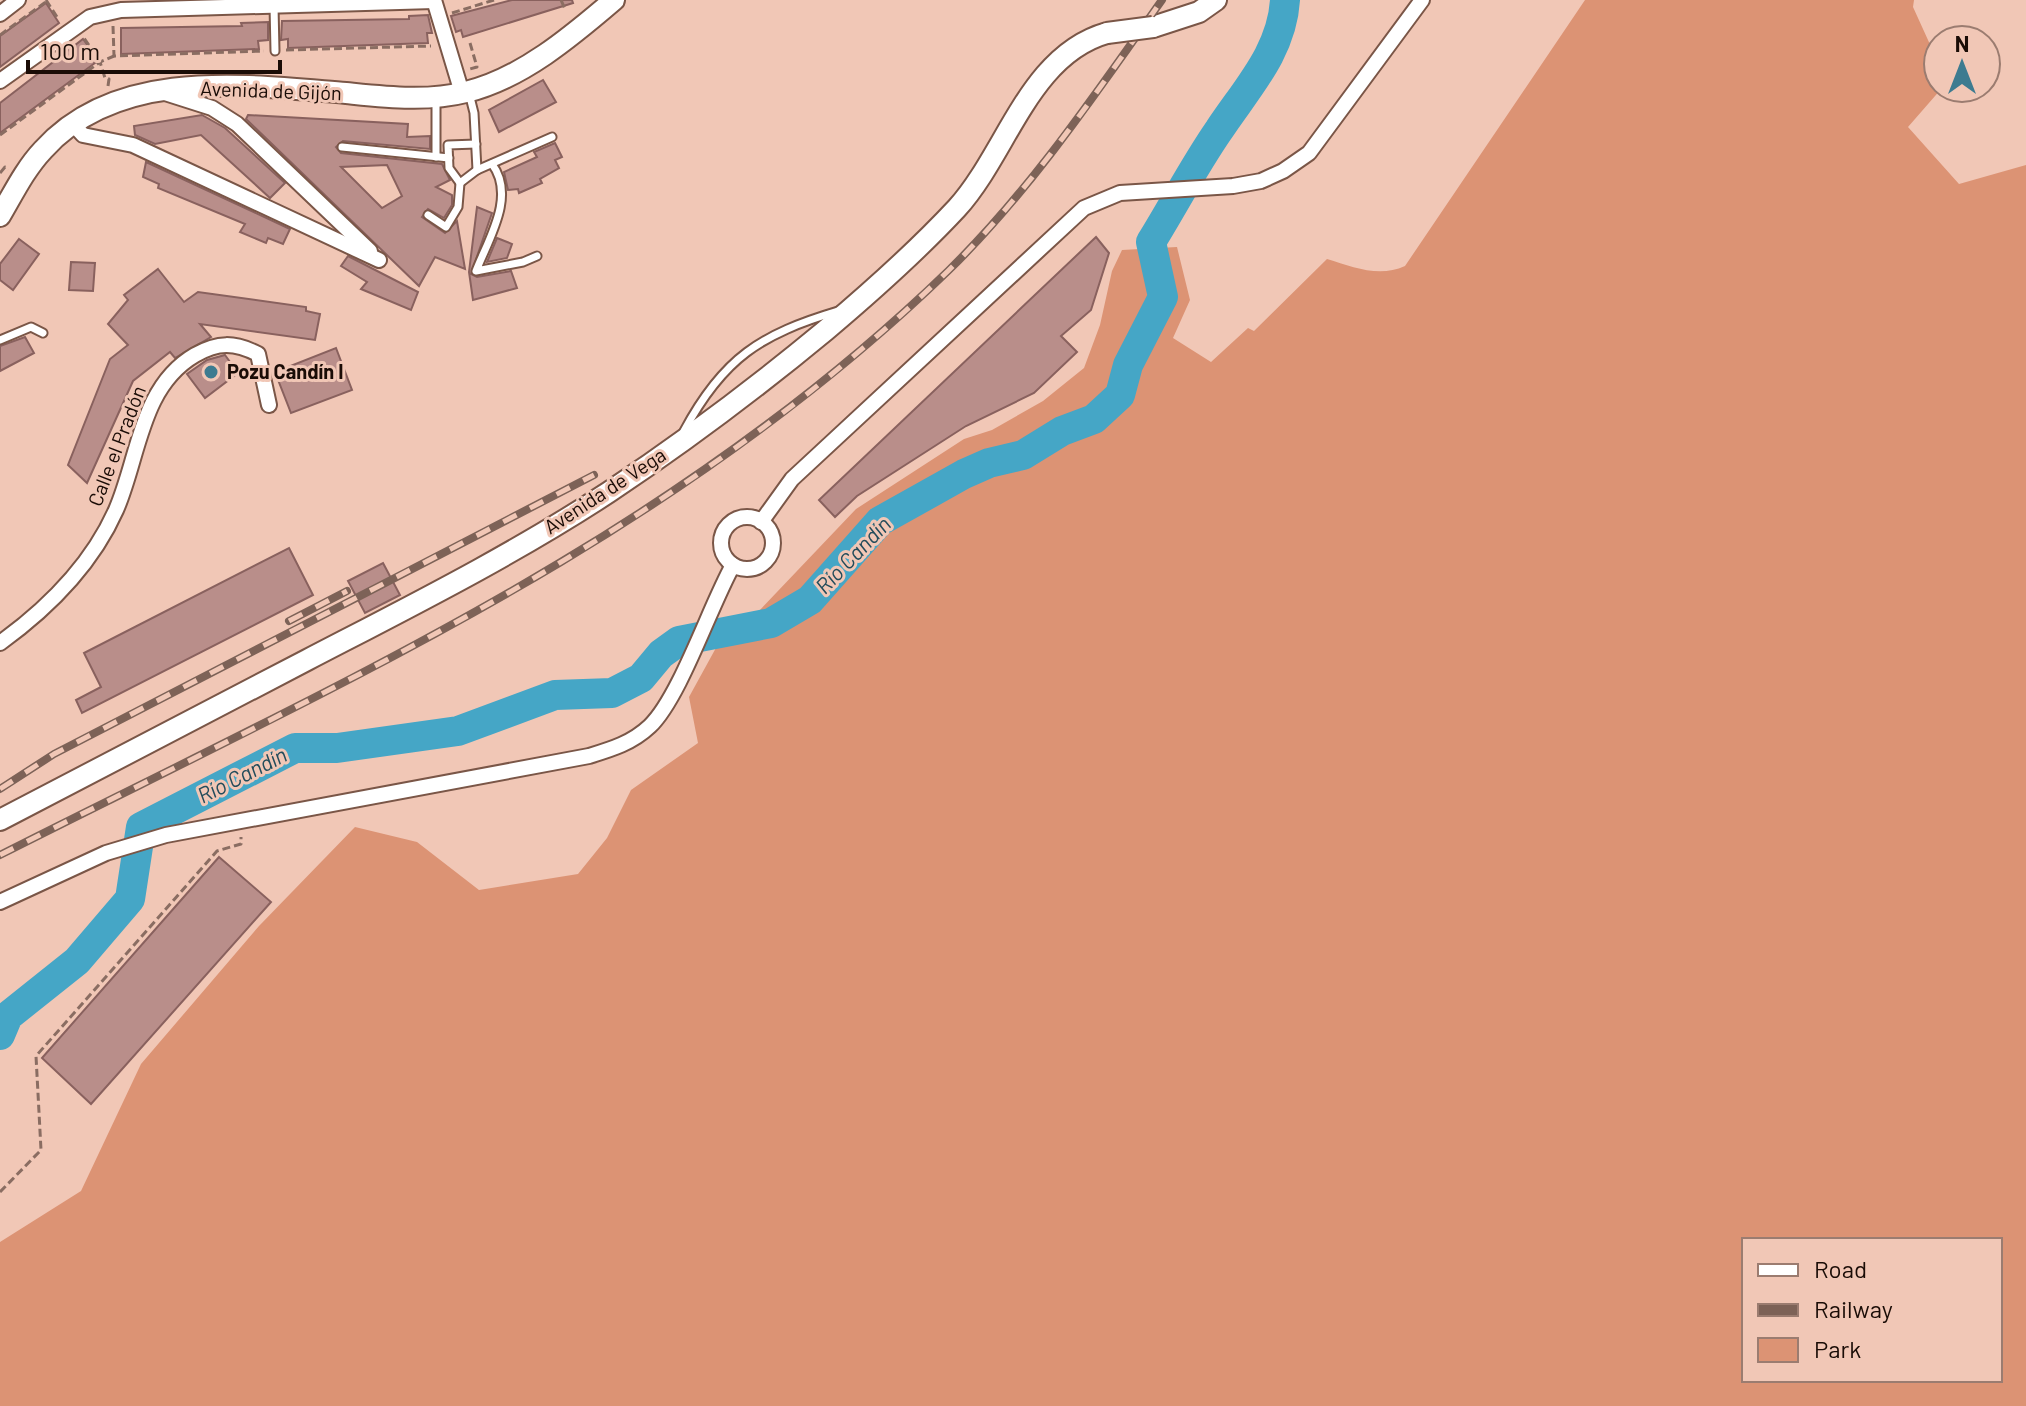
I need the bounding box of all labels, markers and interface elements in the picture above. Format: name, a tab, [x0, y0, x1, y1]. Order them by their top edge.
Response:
scale bar	[28, 24, 280, 74]
north arrow	[1922, 24, 2002, 104]
text: N	[1955, 30, 1969, 56]
text: 100 m	[40, 36, 100, 65]
street label: Avenida de Gijón	[200, 76, 342, 104]
place label: Pozu Candín I	[227, 359, 343, 383]
marker: Pozu Candín I	[202, 363, 220, 381]
street label: Calle el Pradón	[82, 382, 150, 509]
street label: Avenida de Vega	[539, 442, 670, 538]
water label: Río Candín	[809, 510, 895, 598]
water label: Río Candín	[192, 741, 291, 808]
legend	[1742, 1238, 2002, 1382]
text: Road	[1814, 1254, 1867, 1283]
text: Railway	[1814, 1294, 1893, 1323]
text: Park	[1814, 1334, 1861, 1363]

